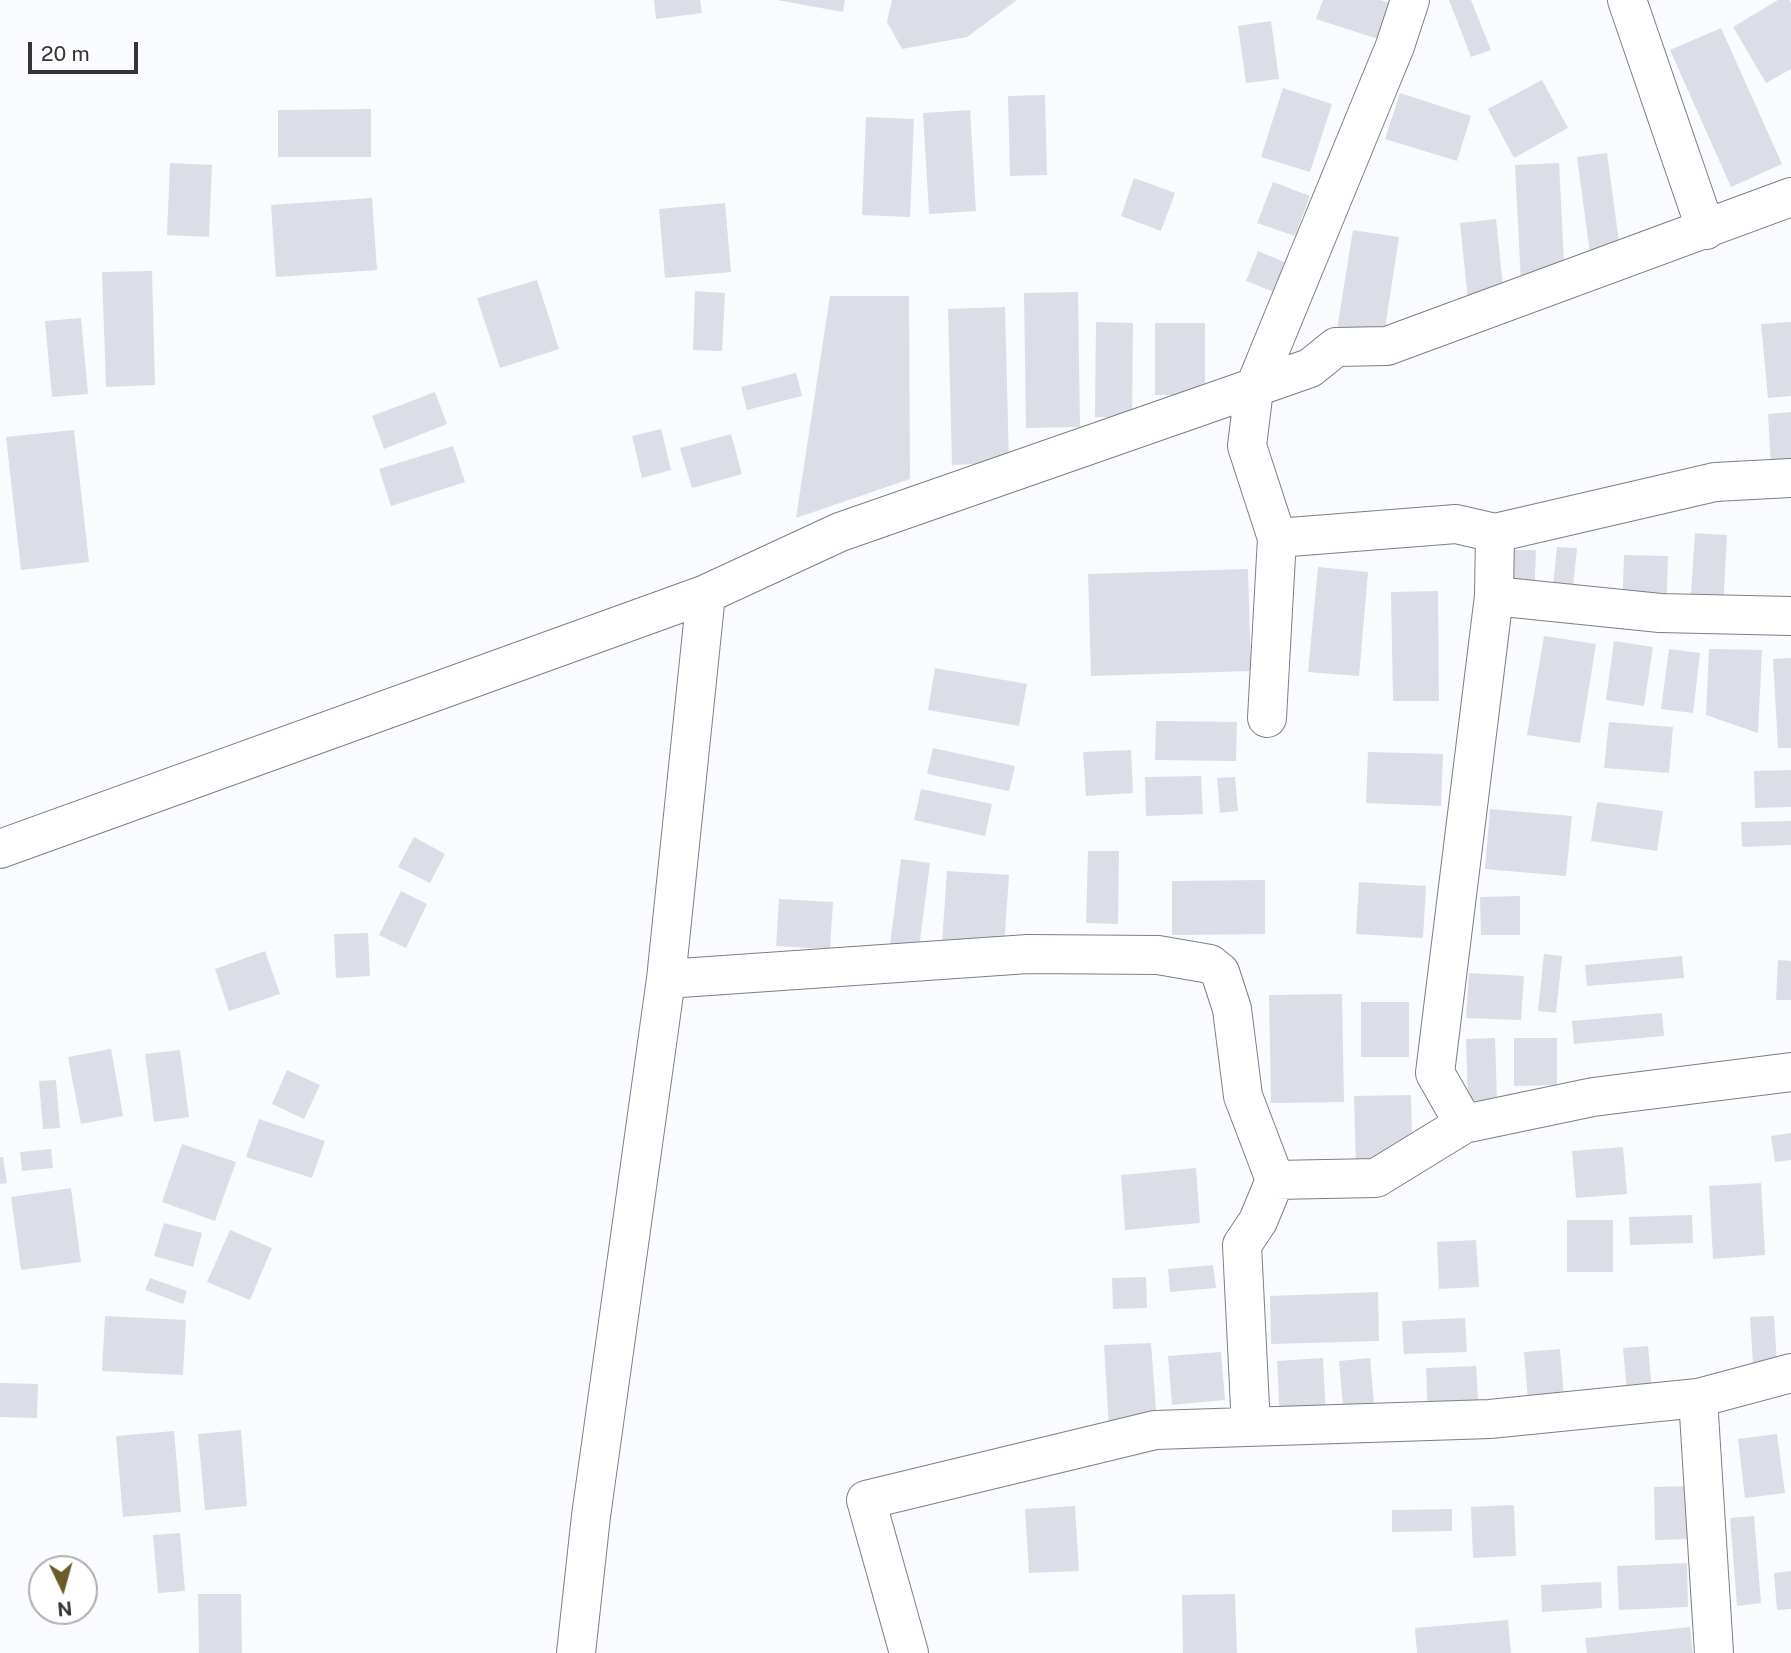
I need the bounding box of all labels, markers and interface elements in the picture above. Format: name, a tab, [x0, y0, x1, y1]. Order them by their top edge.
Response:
scale bar	[32, 28, 142, 72]
text: 20 m	[41, 41, 90, 66]
north arrow	[28, 1555, 98, 1625]
text: N	[56, 1597, 73, 1621]

